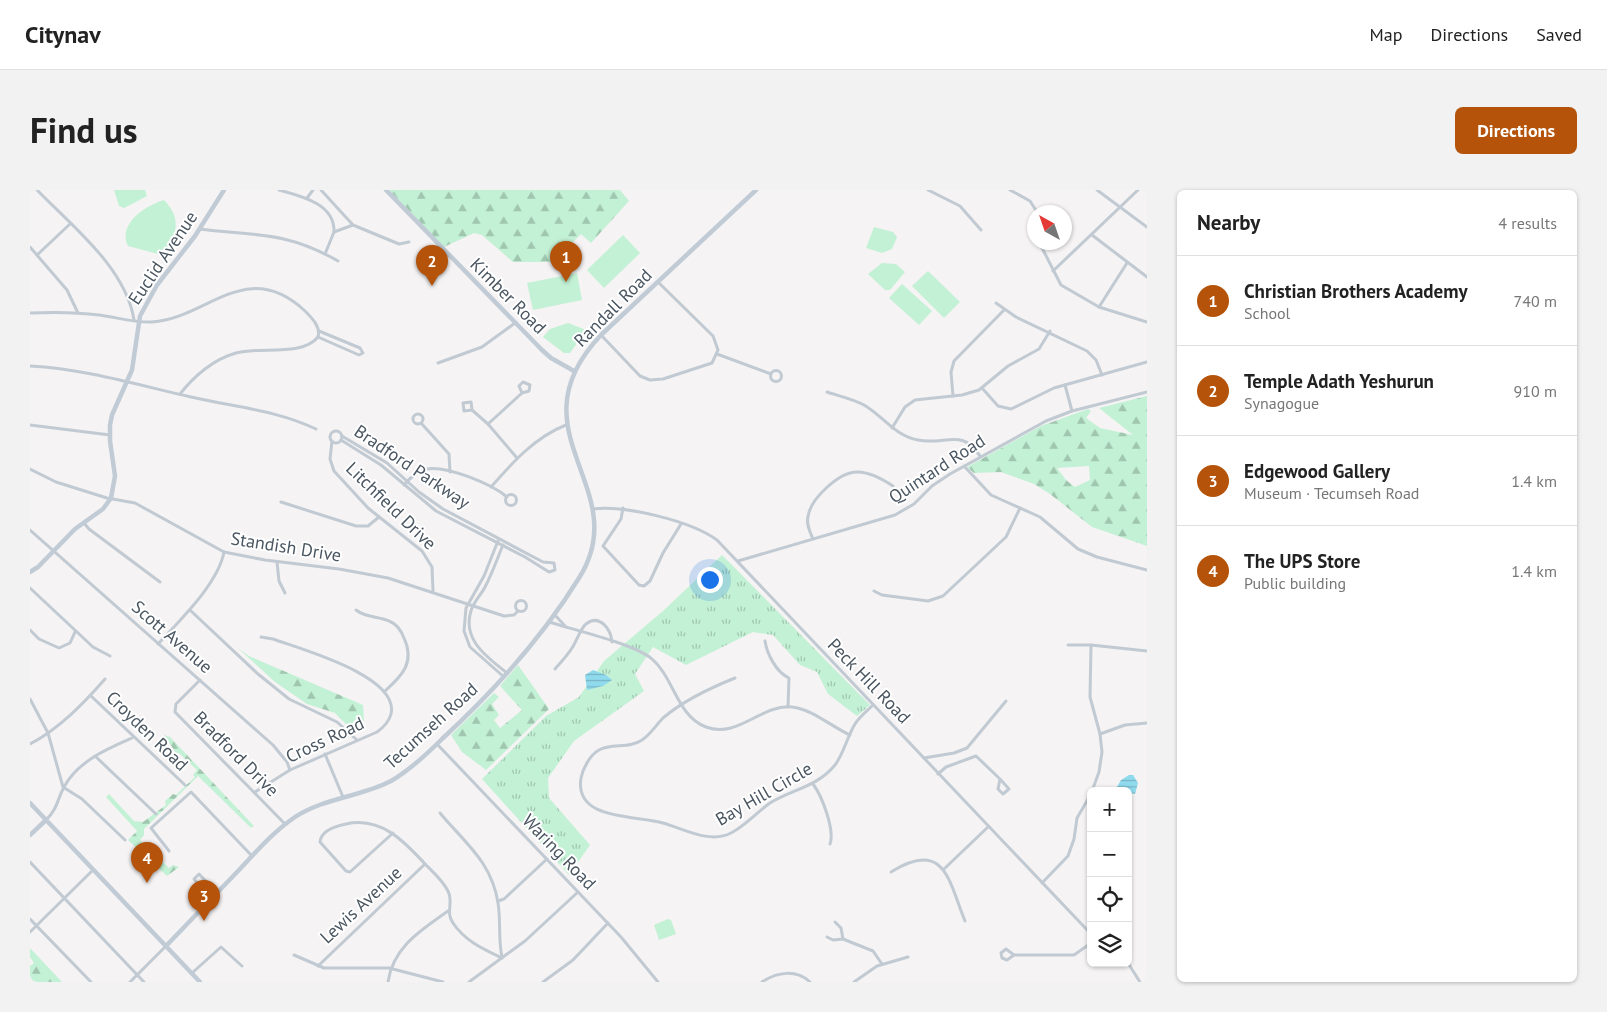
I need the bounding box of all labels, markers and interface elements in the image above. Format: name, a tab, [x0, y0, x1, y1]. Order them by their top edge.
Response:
text: Citynav	[25, 19, 101, 50]
text: Map	[1370, 23, 1402, 46]
text: Directions	[1430, 23, 1508, 46]
text: Saved	[1536, 23, 1582, 46]
text: Find us	[30, 107, 138, 153]
button: Directions	[1455, 107, 1577, 154]
north arrow	[1027, 205, 1072, 250]
street label: Euclid Avenue	[123, 207, 202, 309]
text: Nearby	[1197, 209, 1260, 236]
text: 4 results	[1498, 213, 1557, 233]
pin: 1	[550, 241, 582, 282]
pin: 2	[416, 245, 448, 286]
street label: Kimber Road	[465, 253, 551, 339]
street label: Randall Road	[569, 264, 657, 352]
text: Christian Brothers Academy	[1244, 279, 1468, 303]
text: 1	[1208, 291, 1218, 311]
text: 740 m	[1514, 291, 1557, 311]
text: School	[1244, 303, 1290, 323]
text: Temple Adath Yeshurun	[1244, 369, 1434, 393]
text: 2	[1208, 381, 1218, 401]
text: 910 m	[1514, 381, 1557, 401]
text: Synagogue	[1244, 393, 1319, 413]
street label: Bradford Parkway	[350, 419, 475, 514]
street label: Quintard Road	[884, 429, 989, 508]
street label: Litchfield Drive	[341, 457, 441, 555]
text: Edgewood Gallery	[1244, 459, 1390, 483]
text: 3	[1208, 471, 1218, 491]
text: 1.4 km	[1511, 471, 1557, 491]
text: Museum · Tecumseh Road	[1244, 483, 1419, 503]
street label: Standish Drive	[229, 526, 343, 567]
text: The UPS Store	[1244, 549, 1360, 573]
text: 4	[1208, 561, 1218, 581]
text: 1.4 km	[1511, 561, 1557, 581]
your location	[697, 567, 723, 593]
text: Public building	[1244, 573, 1346, 593]
street label: Scott Avenue	[127, 595, 217, 678]
street label: Peck Hill Road	[823, 633, 916, 728]
street label: Tecumseh Road	[379, 677, 482, 774]
street label: Croyden Road	[101, 686, 193, 776]
street label: Bradford Drive	[189, 706, 284, 801]
street label: Cross Road	[282, 711, 368, 768]
street label: Bay Hill Circle	[711, 757, 816, 831]
map controls	[1087, 787, 1132, 967]
button: +	[1087, 787, 1132, 832]
street label: Waring Road	[518, 809, 601, 894]
button: −	[1087, 832, 1132, 877]
pin: 4	[131, 842, 163, 883]
street label: Lewis Avenue	[315, 861, 406, 948]
button: locate	[1087, 877, 1132, 922]
pin: 3	[188, 880, 220, 921]
button: layers	[1087, 922, 1132, 967]

